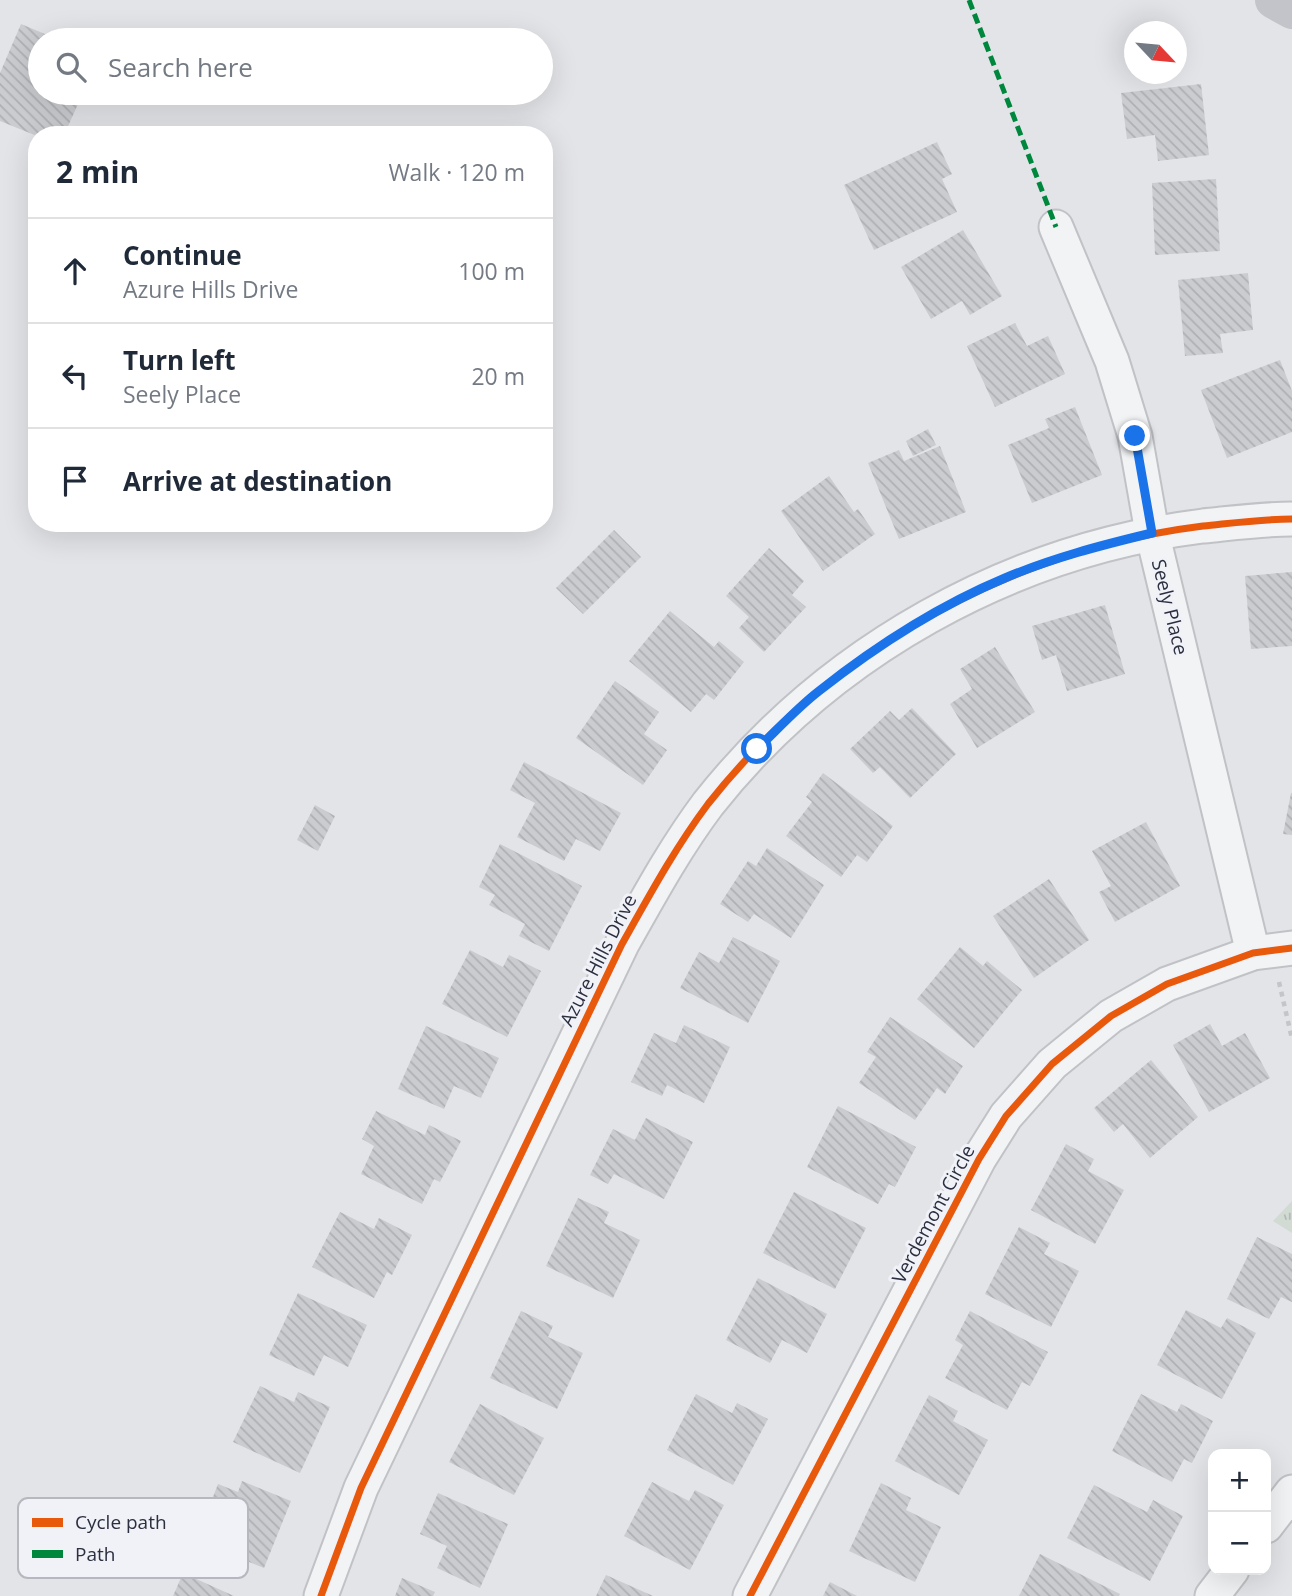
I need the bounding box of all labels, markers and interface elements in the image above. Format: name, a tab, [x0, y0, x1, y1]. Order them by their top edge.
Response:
north arrow	[1124, 21, 1187, 84]
search box	[28, 28, 553, 105]
icon: search	[52, 48, 90, 86]
text: Search here	[108, 49, 253, 85]
text: 2 min	[56, 151, 139, 192]
text: Walk · 120 m	[388, 156, 525, 188]
text: Continue	[123, 237, 242, 273]
icon: ahead	[56, 252, 94, 290]
text: 100 m	[458, 255, 525, 287]
text: Azure Hills Drive	[123, 273, 298, 305]
text: Turn left	[123, 342, 235, 378]
icon: left	[56, 357, 94, 395]
text: 20 m	[471, 360, 525, 392]
text: Seely Place	[123, 378, 241, 410]
route end	[1119, 420, 1150, 451]
icon: arrive	[56, 462, 94, 500]
text: Arrive at destination	[123, 463, 392, 499]
street label: Seely Place	[1146, 557, 1194, 657]
route start	[741, 733, 772, 764]
street label: Azure Hills Drive	[554, 890, 642, 1030]
street label: Verdemont Circle	[885, 1140, 981, 1288]
map controls	[1208, 1449, 1271, 1575]
button: +	[1208, 1449, 1271, 1512]
legend	[18, 1498, 248, 1578]
text: Cycle path	[75, 1509, 167, 1535]
button: −	[1208, 1512, 1271, 1575]
text: Path	[75, 1541, 115, 1567]

